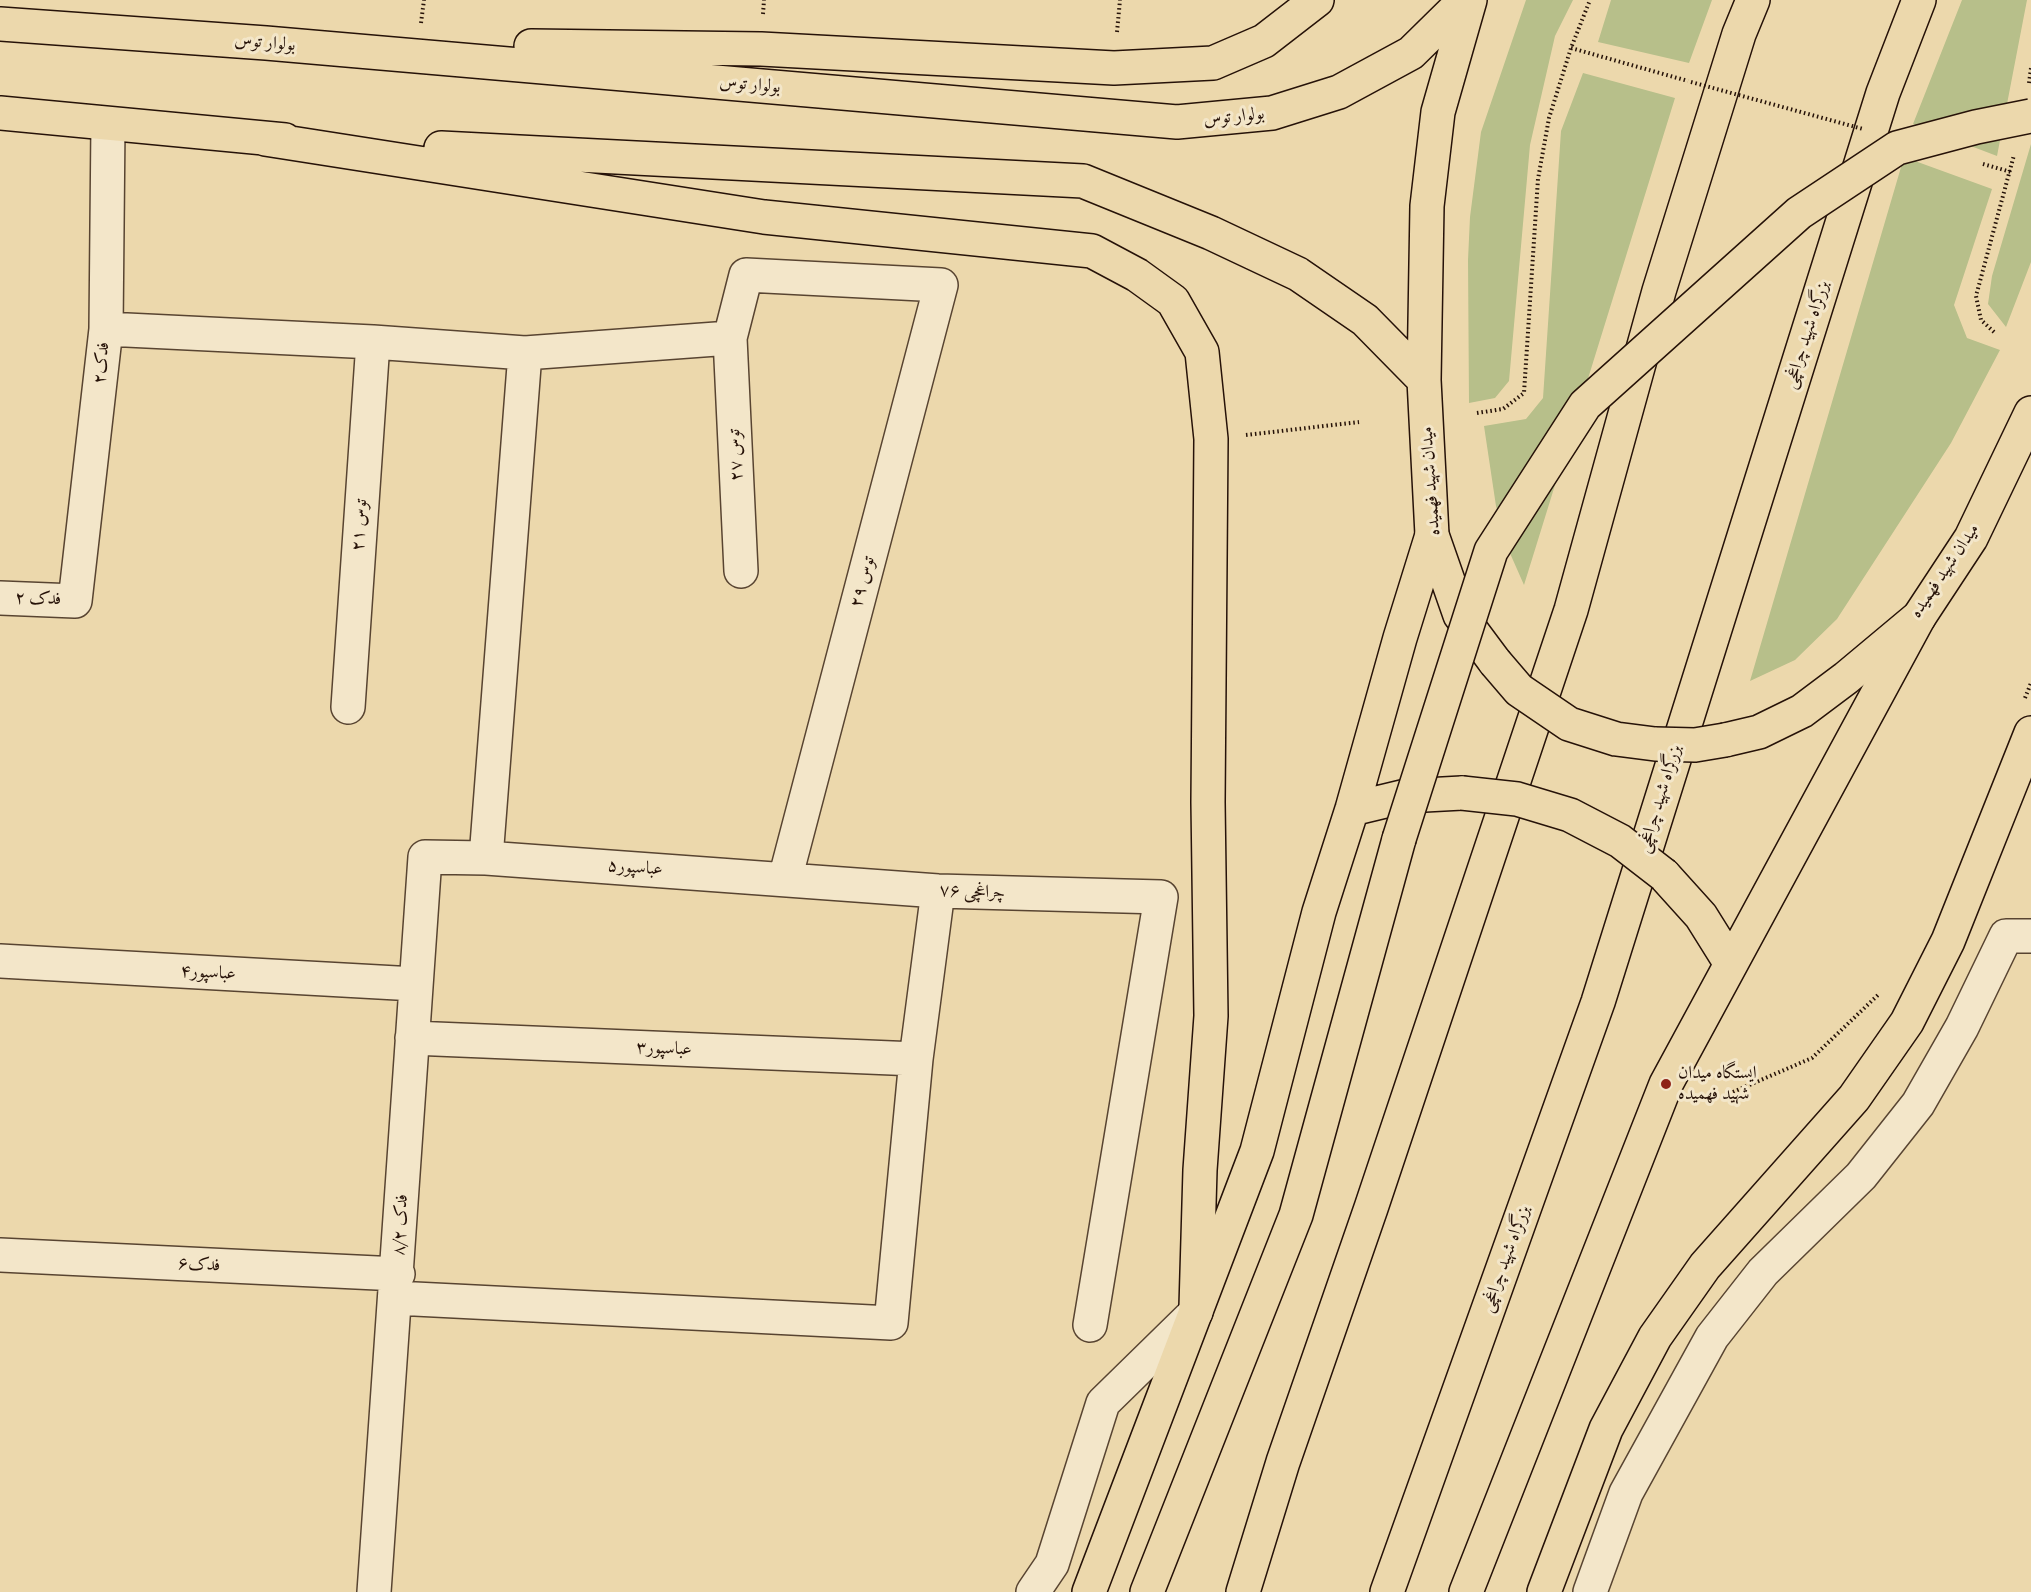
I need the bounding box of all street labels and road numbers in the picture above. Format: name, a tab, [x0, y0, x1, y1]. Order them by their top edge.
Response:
street label: بولوار توس	[233, 30, 297, 56]
street label: بولوار توس	[718, 72, 782, 98]
street label: بولوار توس	[1202, 103, 1266, 131]
street label: بزرگراه شهید چراغچی	[1779, 278, 1835, 392]
street label: فدک۲	[89, 341, 115, 385]
street label: میدان شهید فهمیده	[1416, 426, 1446, 536]
street label: توس ۲۷	[724, 428, 748, 482]
street label: توس ۲۱	[347, 498, 373, 552]
street label: میدان شهید فهمیده	[1905, 520, 1985, 622]
street label: توس ۲۹	[846, 554, 880, 610]
street label: فدک ۲	[14, 587, 62, 611]
street label: بزرگراه شهید چراغچی	[1633, 742, 1687, 856]
street label: عباسپور۵	[606, 855, 664, 881]
street label: چراغچی ۷۶	[939, 880, 1005, 904]
street label: عباسپور۴	[180, 961, 236, 985]
street label: عباسپور۳	[636, 1037, 692, 1061]
street label: فدک ۸/۲	[389, 1194, 413, 1256]
street label: بزرگراه شهید چراغچی	[1477, 1203, 1535, 1315]
street label: فدک۶	[177, 1253, 221, 1277]

